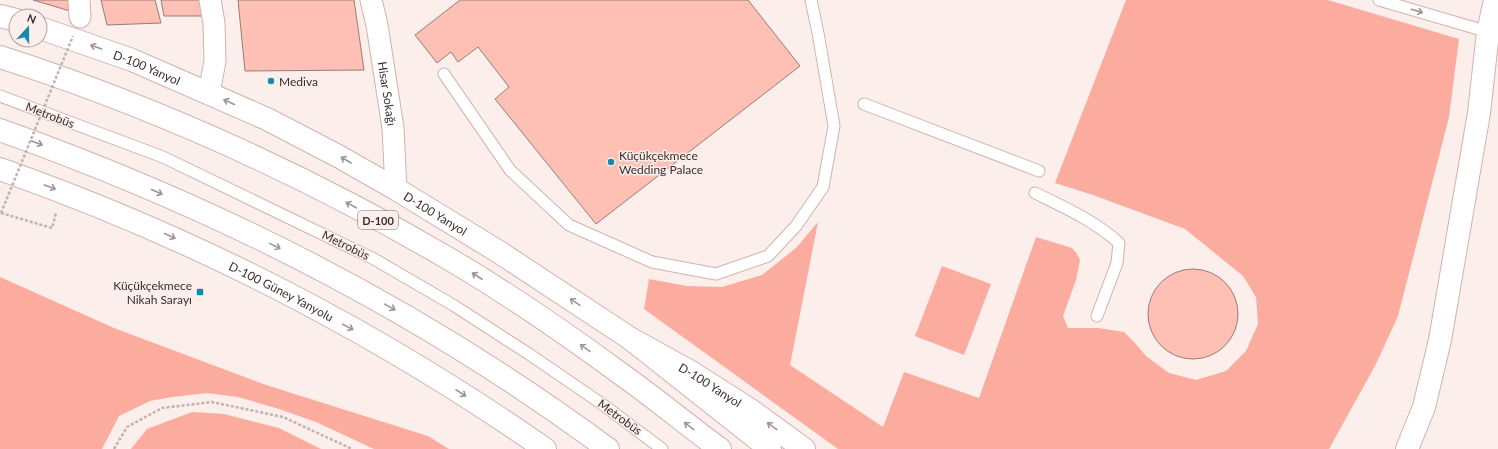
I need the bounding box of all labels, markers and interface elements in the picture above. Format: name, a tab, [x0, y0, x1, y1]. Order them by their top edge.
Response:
one-way arrow	[1410, 7, 1423, 15]
north arrow	[8, 8, 48, 48]
text: N	[25, 11, 38, 26]
one-way arrow	[90, 43, 103, 50]
street label: D-100 Yanyol	[111, 47, 183, 88]
street label: Hisar Sokağı	[375, 60, 400, 127]
place label: Mediva	[279, 74, 318, 89]
marker: Mediva	[266, 76, 276, 86]
one-way arrow	[224, 98, 236, 106]
street label: Metrobüs	[23, 99, 77, 131]
one-way arrow	[30, 139, 42, 147]
place label: Küçükçekmece Wedding Palace	[619, 148, 703, 177]
one-way arrow	[340, 156, 352, 164]
marker: Küçükçekmece Wedding Palace	[606, 157, 616, 167]
one-way arrow	[44, 183, 56, 191]
street label: D-100 Yanyol	[401, 188, 470, 238]
one-way arrow	[151, 189, 163, 196]
one-way arrow	[345, 201, 357, 209]
road number: D-100	[358, 211, 398, 229]
street label: Metrobüs	[320, 227, 372, 263]
one-way arrow	[164, 233, 176, 240]
one-way arrow	[269, 243, 281, 250]
street label: D-100 Güney Yanyolu	[227, 258, 336, 324]
one-way arrow	[472, 272, 483, 280]
place label: Küçükçekmece Nikah Sarayı	[113, 278, 192, 307]
marker: Küçükçekmece Nikah Sarayı	[195, 287, 205, 297]
one-way arrow	[570, 298, 581, 306]
one-way arrow	[384, 303, 396, 311]
one-way arrow	[342, 323, 354, 331]
one-way arrow	[580, 344, 591, 352]
street label: D-100 Yanyol	[676, 359, 745, 410]
one-way arrow	[455, 388, 466, 397]
street label: Metrobüs	[595, 396, 645, 438]
one-way arrow	[683, 422, 694, 430]
one-way arrow	[767, 422, 778, 430]

